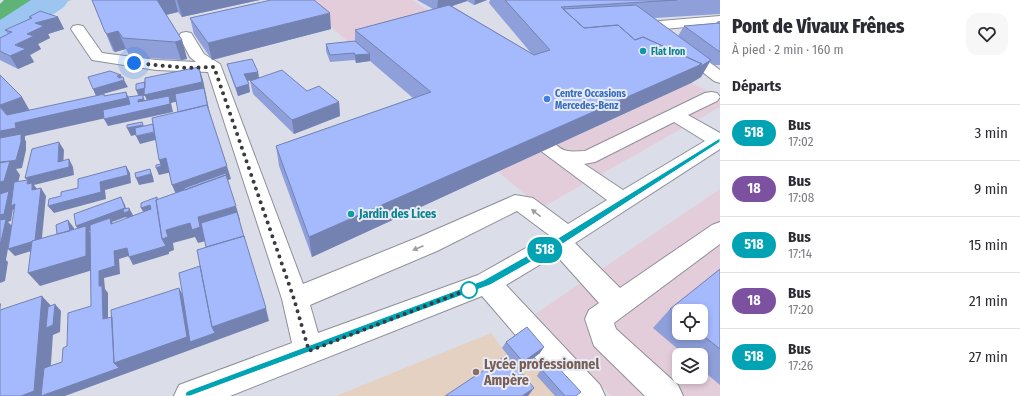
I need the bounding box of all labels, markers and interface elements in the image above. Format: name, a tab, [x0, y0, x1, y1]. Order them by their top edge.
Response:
button: heart	[966, 13, 1008, 55]
text: Pont de Vivaux Frênes	[732, 15, 904, 38]
text: À pied · 2 min · 160 m	[732, 42, 843, 57]
marker: Flat Iron	[638, 46, 648, 56]
place label: Flat Iron	[651, 46, 685, 58]
your location	[124, 53, 144, 73]
text: Départs	[732, 77, 781, 95]
place label: Centre Occasions Mercedes-Benz	[555, 88, 627, 112]
marker: Centre Occasions Mercedes-Benz	[542, 94, 552, 104]
text: Bus	[788, 116, 811, 134]
text: 518	[744, 124, 764, 141]
text: 3 min	[974, 124, 1008, 142]
text: 17:02	[788, 134, 813, 149]
text: Bus	[788, 172, 811, 190]
text: 18	[747, 180, 761, 197]
text: 9 min	[974, 180, 1008, 198]
text: 17:08	[788, 190, 814, 205]
place label: Jardin des Lices	[358, 207, 437, 221]
one-way arrow	[530, 208, 541, 217]
marker: Jardin des Lices	[346, 209, 356, 219]
text: Bus	[788, 228, 811, 246]
text: 518	[744, 236, 764, 253]
text: 15 min	[969, 236, 1008, 254]
line badge: 518	[522, 237, 568, 263]
text: 518	[535, 241, 555, 258]
one-way arrow	[412, 245, 424, 251]
text: 17:14	[788, 246, 812, 261]
unlabelled marker	[460, 281, 478, 299]
text: Bus	[788, 284, 811, 302]
text: 18	[747, 292, 761, 309]
text: 21 min	[969, 292, 1008, 310]
text: 17:20	[788, 302, 814, 317]
map controls	[672, 304, 708, 384]
button: locate	[672, 304, 708, 340]
text: Bus	[788, 340, 811, 358]
button: layers	[672, 348, 708, 384]
text: 518	[744, 348, 764, 365]
text: 27 min	[969, 348, 1008, 366]
place label: Lycée professionnel Ampère	[483, 356, 599, 389]
text: 17:26	[788, 358, 813, 373]
marker: Lycée professionnel Ampère	[471, 367, 481, 377]

